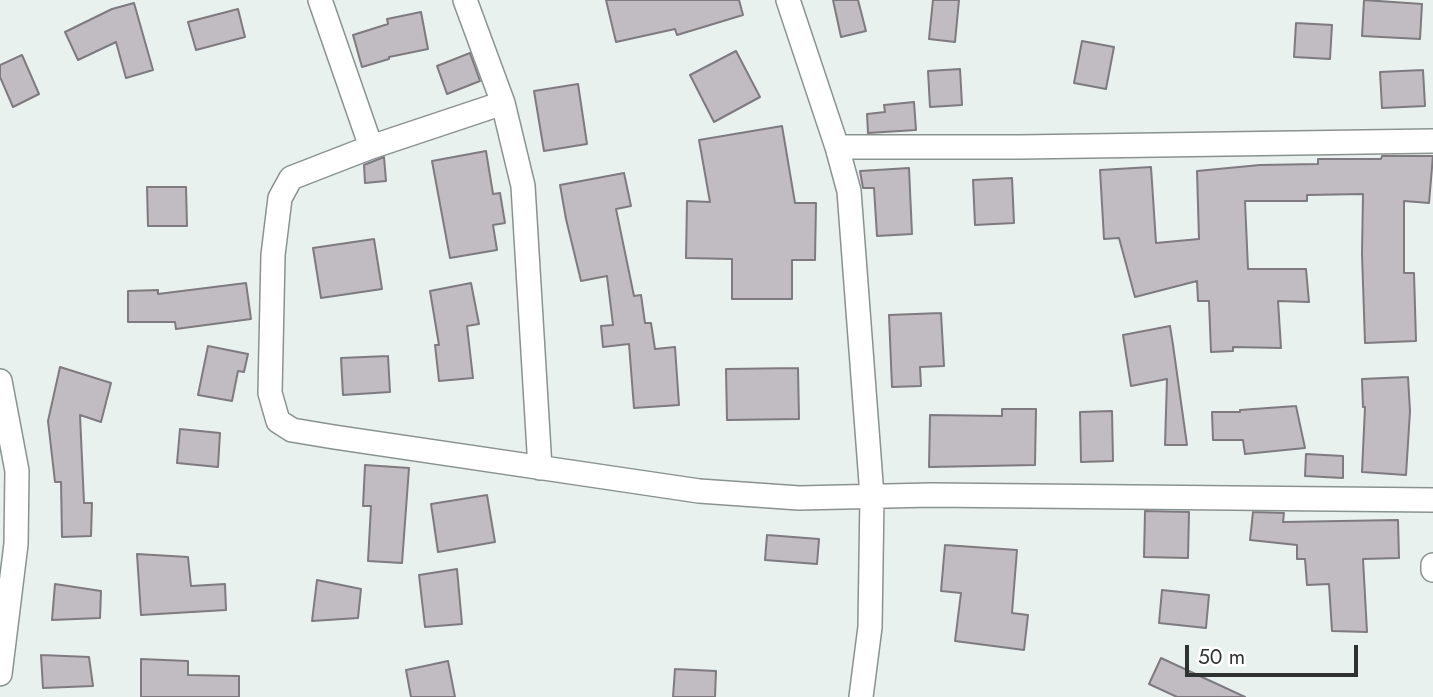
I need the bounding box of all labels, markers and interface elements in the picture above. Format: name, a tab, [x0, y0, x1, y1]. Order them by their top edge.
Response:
scale bar	[1188, 630, 1361, 674]
text: 50 m	[1198, 642, 1245, 672]

